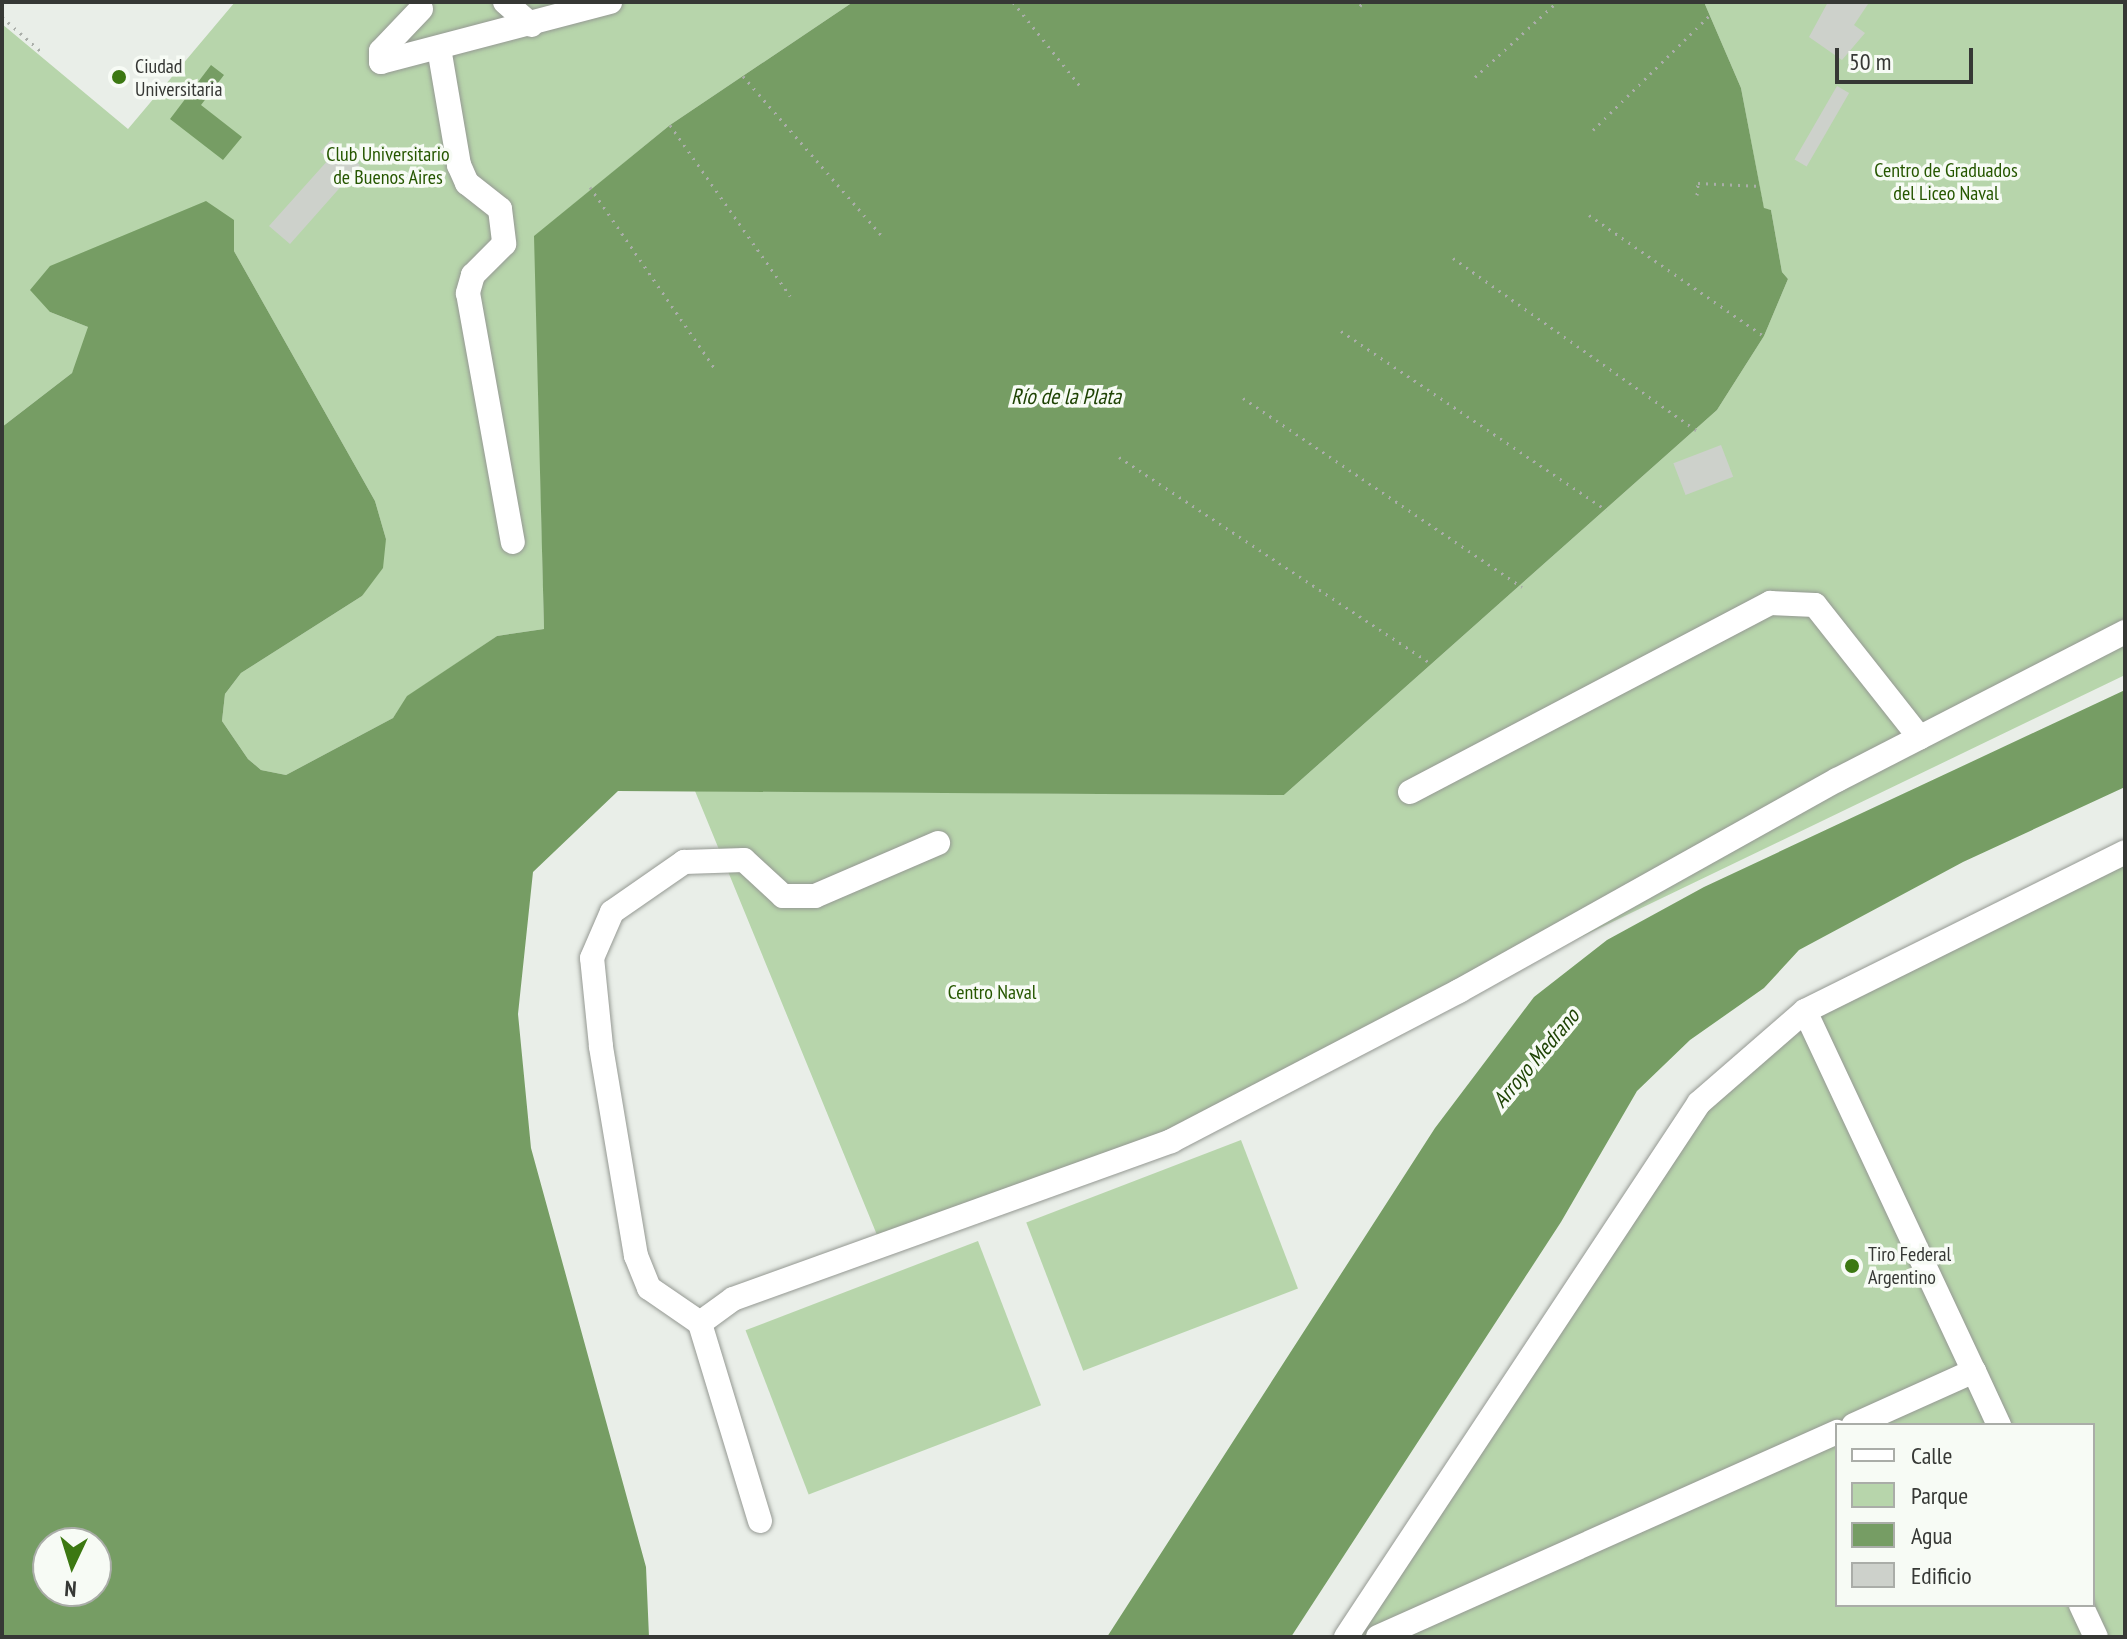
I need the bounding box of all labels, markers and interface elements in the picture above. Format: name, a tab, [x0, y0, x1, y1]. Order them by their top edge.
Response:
scale bar	[1839, 32, 1977, 82]
text: 50 m	[1849, 46, 1891, 77]
place label: Ciudad Universitaria	[135, 54, 222, 101]
marker: Ciudad Universitaria	[110, 68, 128, 86]
park label: Club Universitario de Buenos Aires	[326, 142, 450, 189]
park label: Centro de Graduados del Liceo Naval	[1874, 158, 2018, 205]
water label: Río de la Plata	[1011, 384, 1121, 410]
park label: Centro Naval	[948, 980, 1036, 1004]
water label: Arroyo Medrano	[1487, 1003, 1585, 1113]
place label: Tiro Federal Argentino	[1868, 1242, 1951, 1289]
marker: Tiro Federal Argentino	[1843, 1257, 1861, 1275]
legend	[1835, 1423, 2095, 1607]
text: Calle	[1911, 1440, 1952, 1471]
text: Parque	[1911, 1480, 1968, 1511]
text: Agua	[1911, 1520, 1952, 1551]
north arrow	[32, 1527, 112, 1607]
text: Edificio	[1911, 1560, 1972, 1591]
text: N	[64, 1575, 77, 1603]

